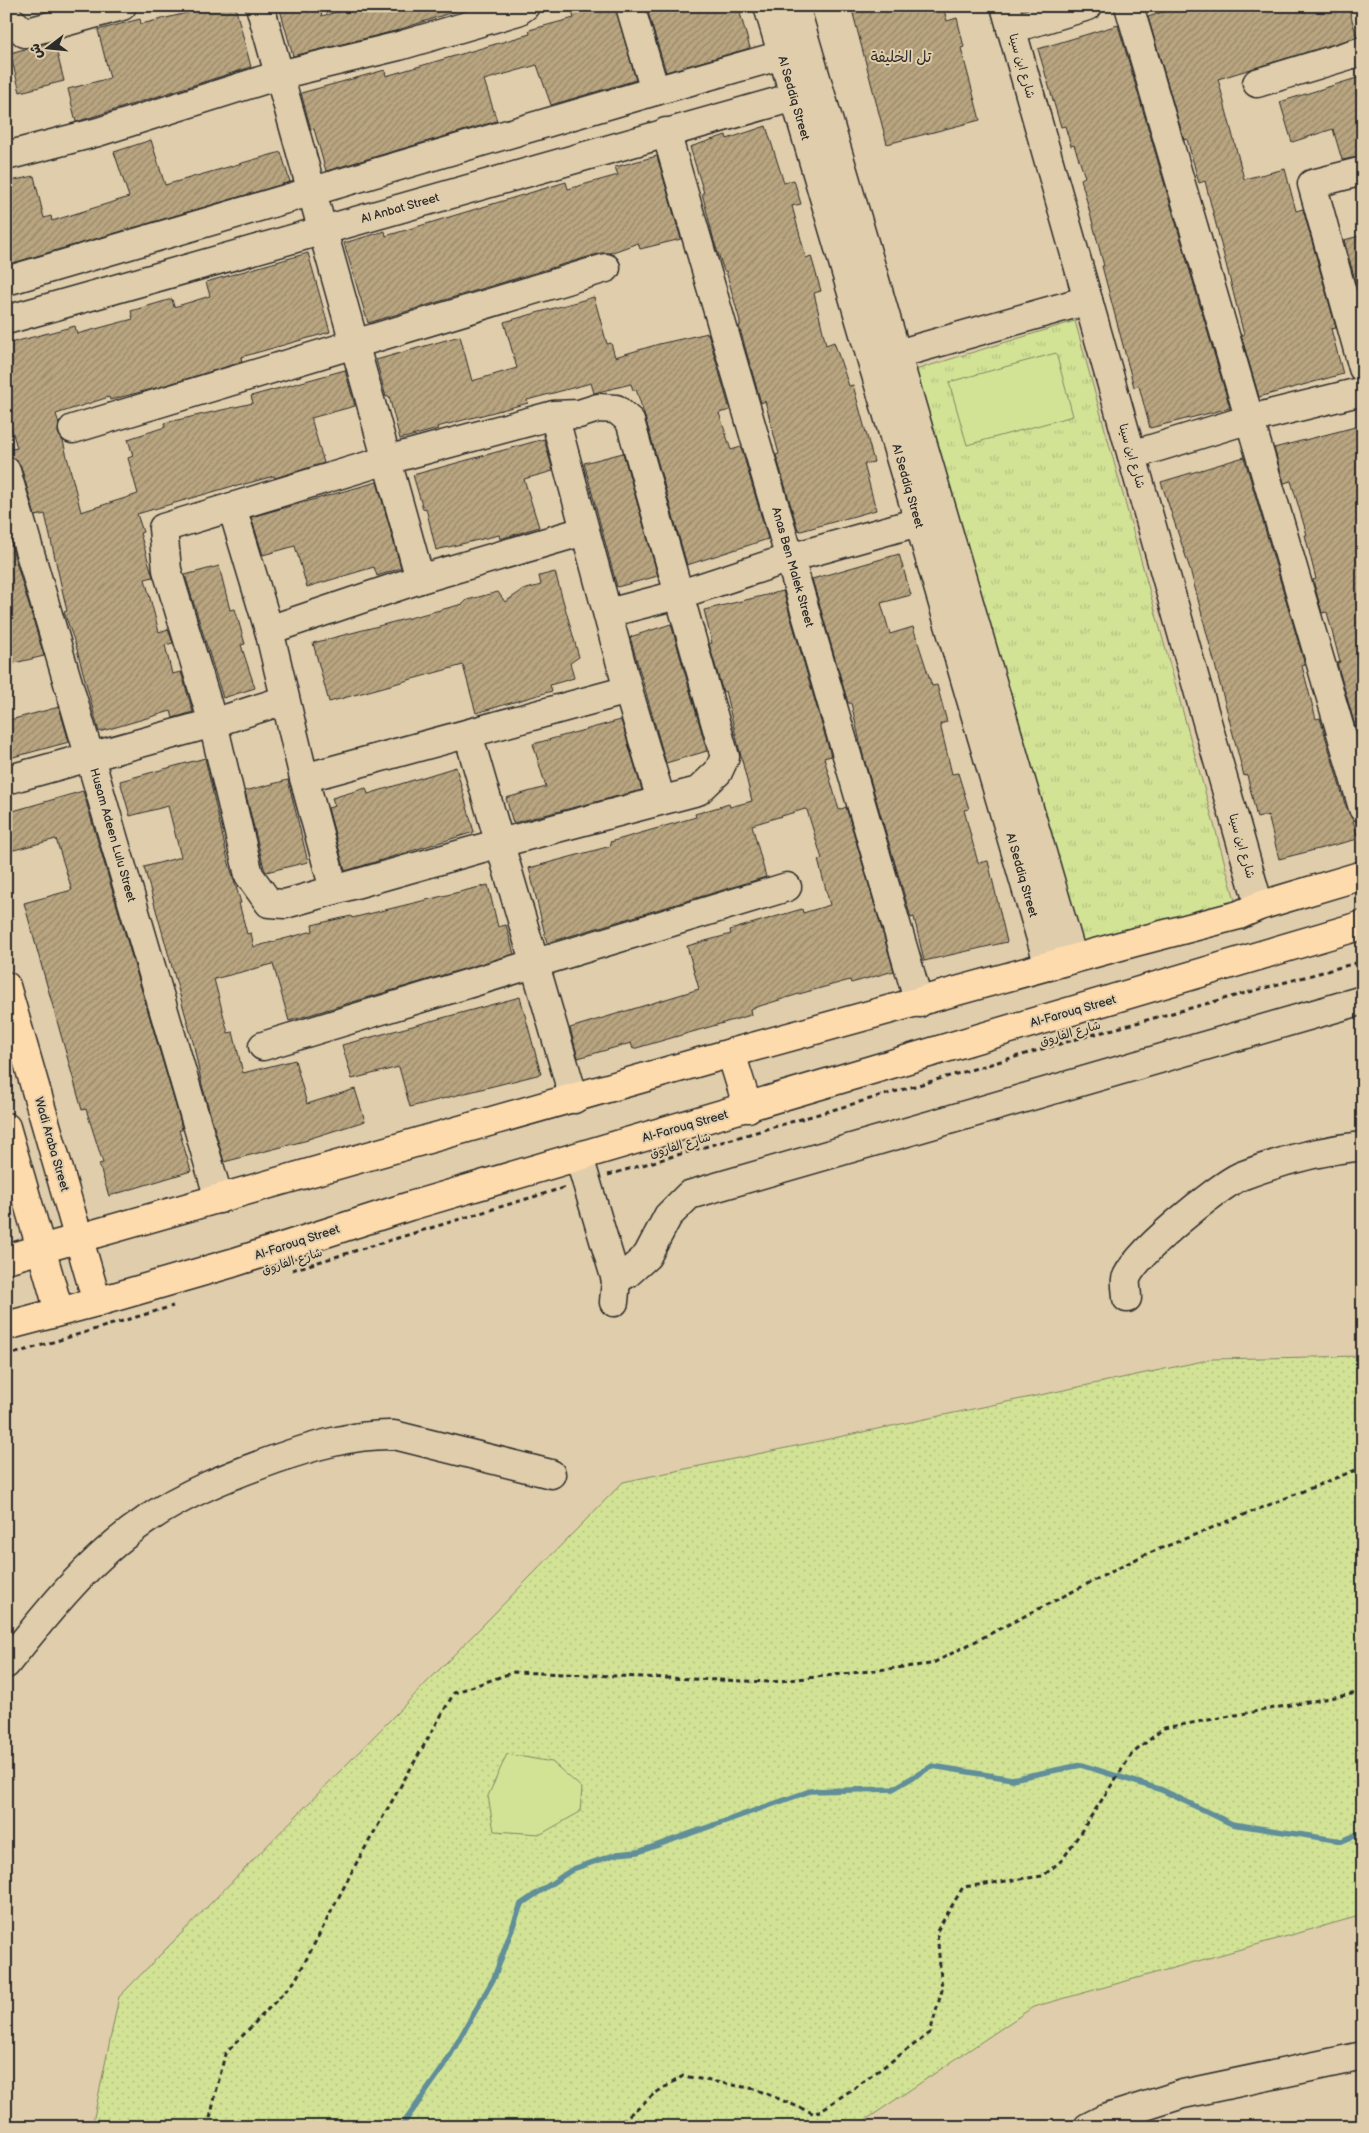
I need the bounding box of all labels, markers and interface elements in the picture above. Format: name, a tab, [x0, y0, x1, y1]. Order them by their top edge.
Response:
north arrow	[22, 22, 72, 72]
street label: شارع ابن سينا	[1004, 32, 1038, 101]
text: ش	[26, 42, 46, 61]
district label: تل الخليفة	[871, 48, 932, 67]
street label: Al Seddiq Street	[774, 54, 813, 142]
street label: Al Anbat Street	[359, 190, 441, 227]
street label: شارع ابن سينا	[1114, 422, 1148, 491]
street label: Al Seddiq Street	[888, 442, 927, 530]
street label: Anas Ben Malek Street	[768, 505, 817, 629]
street label: Husam Adeen Lulu Street	[86, 767, 139, 904]
street label: شارع ابن سينا	[1224, 812, 1258, 881]
street label: Al Seddiq Street	[1002, 831, 1041, 919]
street label: Al-Farouq Street	[1029, 992, 1118, 1031]
street label: شارع الفاروق	[1038, 1018, 1103, 1050]
street label: Wadi Araba Street	[31, 1095, 72, 1193]
street label: Al-Farouq Street	[641, 1107, 730, 1146]
street label: شارع الفاروق	[648, 1130, 713, 1162]
street label: Al-Farouq Street	[253, 1222, 342, 1263]
street label: شارع الفاروق	[260, 1245, 325, 1279]

